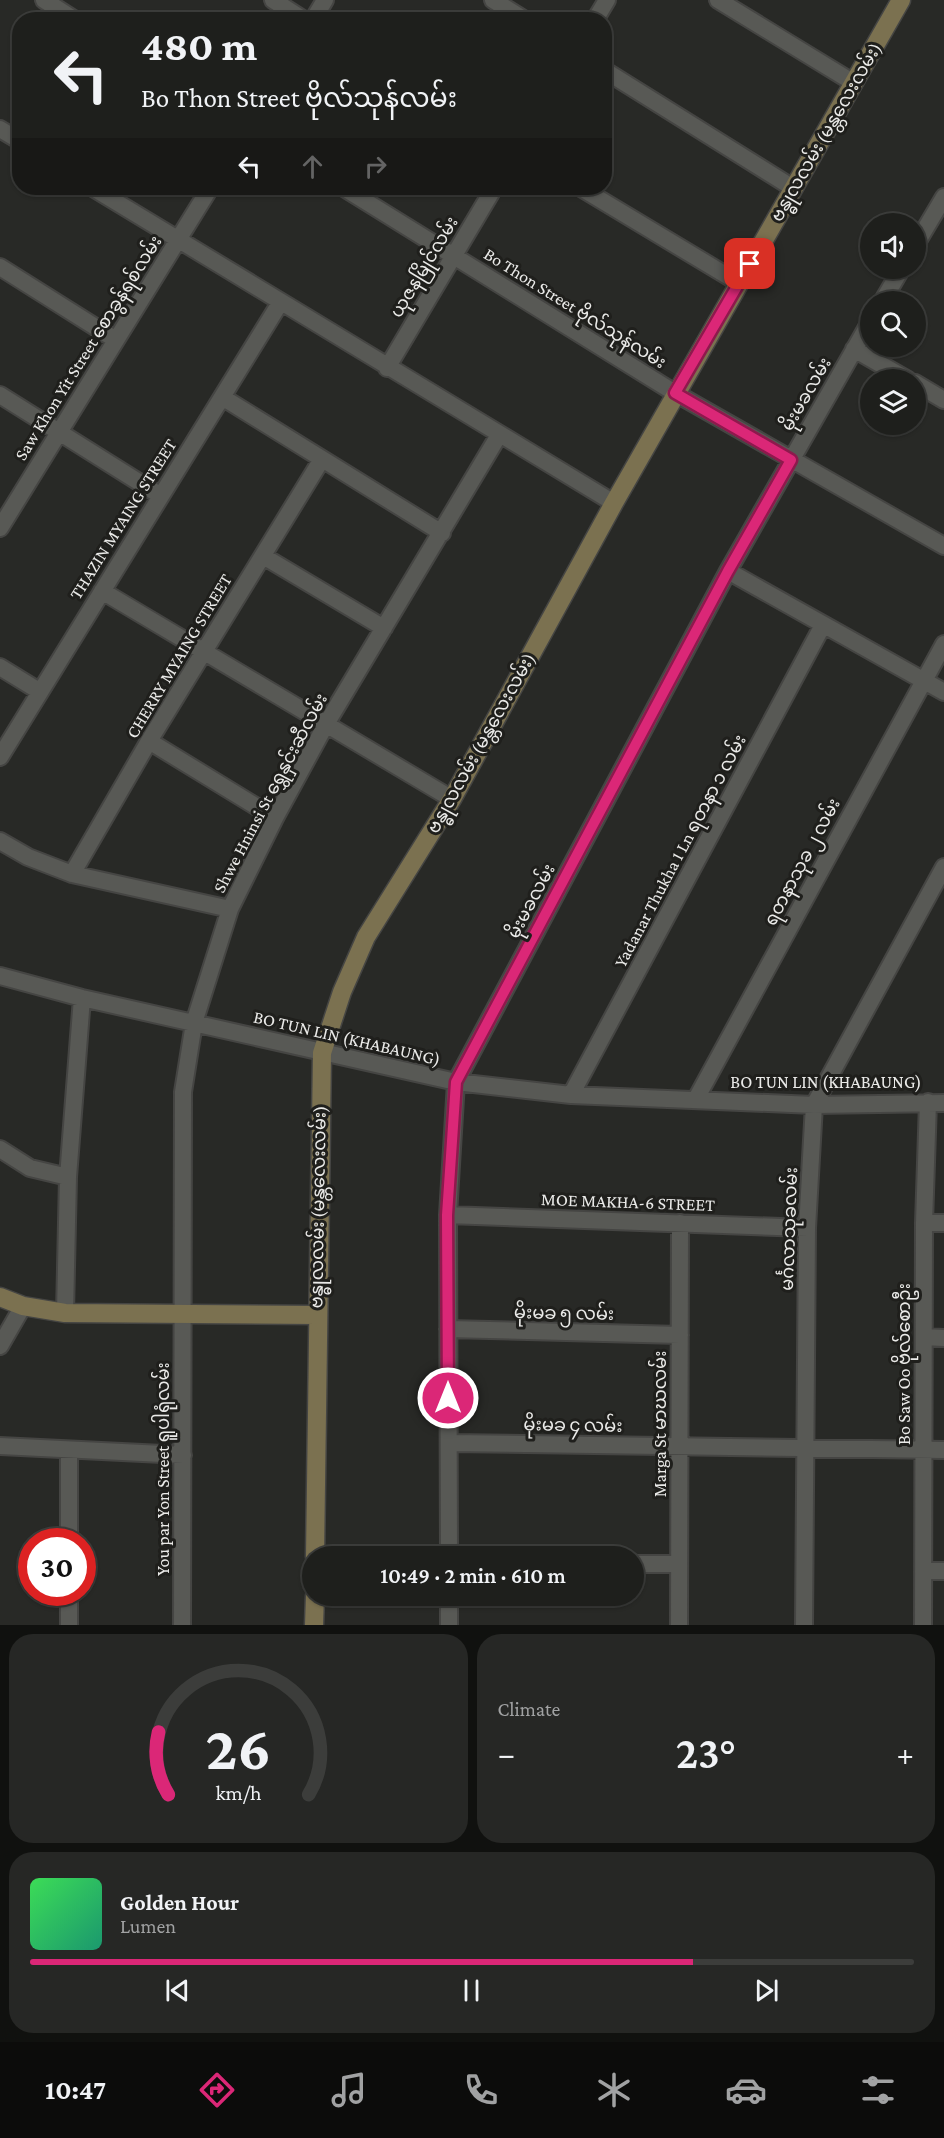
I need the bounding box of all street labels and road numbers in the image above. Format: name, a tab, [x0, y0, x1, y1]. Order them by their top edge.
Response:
street label: ဗန္ဓုလလမ်း (မန္တလေးလမ်း)	[764, 38, 890, 228]
street label: ယုဇနမြိုင်လမ်း	[383, 211, 466, 324]
street label: Saw Khon Yit Street စောခွန်ရစ်လမ်း	[8, 230, 170, 467]
street label: Bo Thon Street ဗိုလ်သုန်လမ်း	[478, 240, 672, 377]
street label: မိုးမခလမ်း	[774, 352, 839, 437]
street label: THAZIN MYAING STREET	[65, 435, 181, 603]
street label: CHERRY MYAING STREET	[122, 570, 236, 742]
street label: ဗန္ဓုလလမ်း (မန္တလေးလမ်း)	[420, 648, 544, 839]
street label: Shwe Hninsi St ရွှေနှင်းဆီလမ်း	[205, 688, 336, 898]
street label: Yadanar Thukha 1 Ln ရတနာ ၁ လမ်း	[607, 730, 754, 973]
street label: ရတနာသုခ ၂ လမ်း	[757, 794, 848, 931]
street label: မိုးမခလမ်း	[500, 858, 563, 944]
street label: BO TUN LIN (KHABAUNG)	[251, 1007, 442, 1070]
street label: BO TUN LIN (KHABAUNG)	[730, 1072, 922, 1093]
street label: ဗန္ဓုလလမ်း (မန္တလေးလမ်း)	[303, 1105, 335, 1309]
street label: မင်္ဂလာသုခလမ်း	[774, 1167, 806, 1291]
street label: MOE MAKHA-6 STREET	[541, 1189, 716, 1215]
street label: Bo Saw Oo ဗိုလ်စောဦး	[890, 1283, 919, 1445]
street label: မိုးမခ ၅ လမ်း	[514, 1298, 614, 1329]
street label: Marga St မာဃလမ်း	[647, 1351, 670, 1497]
street label: You par Yon Street ရူပါရုံလမ်း	[150, 1362, 178, 1576]
street label: မိုးမခ ၄ လမ်း	[523, 1410, 623, 1441]

